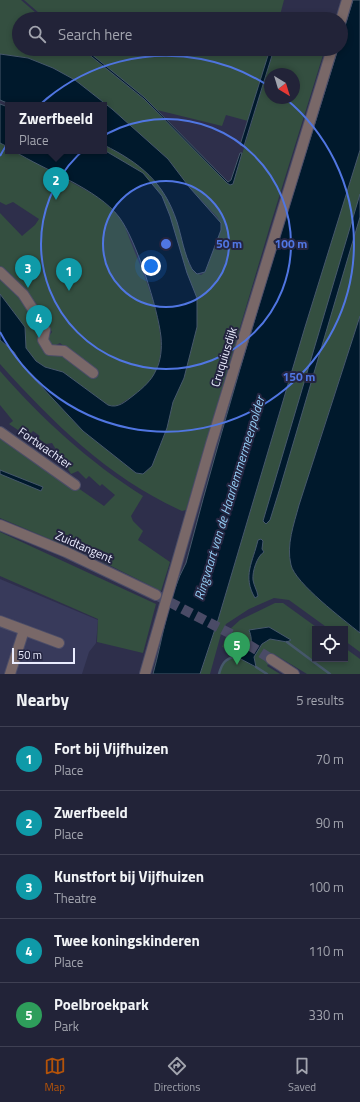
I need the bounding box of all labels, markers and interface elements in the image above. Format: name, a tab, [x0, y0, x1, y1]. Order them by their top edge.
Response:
search box	[12, 12, 348, 56]
icon: search	[26, 23, 48, 45]
text: Search here	[58, 23, 132, 46]
north arrow	[264, 68, 300, 104]
popup	[5, 102, 107, 154]
text: Zwerfbeeld	[19, 107, 93, 130]
text: Place	[19, 130, 49, 150]
pin: 2	[43, 167, 69, 200]
text: 50 m	[216, 234, 242, 253]
text: 100 m	[275, 234, 307, 253]
centre of rings	[159, 237, 173, 251]
pin: 3	[15, 255, 41, 288]
your location	[141, 256, 161, 276]
pin: 1	[56, 258, 82, 291]
pin: 4	[26, 305, 52, 338]
street label: Cruquiusdijk	[205, 324, 242, 389]
text: 150 m	[283, 367, 315, 386]
water label: Ringvaart van de Haarlemmermeerpolder	[188, 392, 270, 602]
street label: Fortwachter	[14, 422, 76, 473]
street label: Zuidtangent	[52, 525, 117, 568]
map controls	[312, 626, 348, 662]
button: locate	[312, 626, 348, 662]
pin: 5	[224, 632, 250, 665]
scale bar	[12, 646, 75, 665]
text: 50 m	[18, 647, 42, 663]
text: Nearby	[16, 687, 69, 713]
text: 5 results	[296, 690, 344, 710]
text: Fort bij Vijfhuizen	[54, 737, 169, 760]
text: 1	[25, 749, 33, 769]
text: 70 m	[316, 749, 344, 769]
text: Place	[54, 760, 83, 780]
text: Zwerfbeeld	[54, 801, 128, 824]
text: 2	[25, 813, 33, 833]
text: 90 m	[316, 813, 344, 833]
text: Place	[54, 824, 83, 844]
text: Kunstfort bij Vijfhuizen	[54, 865, 204, 888]
text: 3	[25, 877, 33, 897]
text: 100 m	[308, 877, 344, 897]
text: Theatre	[54, 888, 96, 908]
text: Twee koningskinderen	[54, 929, 200, 952]
text: 4	[25, 941, 33, 961]
text: 110 m	[308, 941, 344, 961]
text: Place	[54, 952, 83, 972]
text: Poelbroekpark	[54, 993, 149, 1016]
text: 5	[25, 1005, 33, 1025]
text: 330 m	[308, 1005, 344, 1025]
text: Park	[54, 1016, 79, 1036]
tab: Map	[44, 1055, 66, 1095]
tab: Directions	[154, 1055, 200, 1095]
tab: Saved	[288, 1055, 316, 1095]

